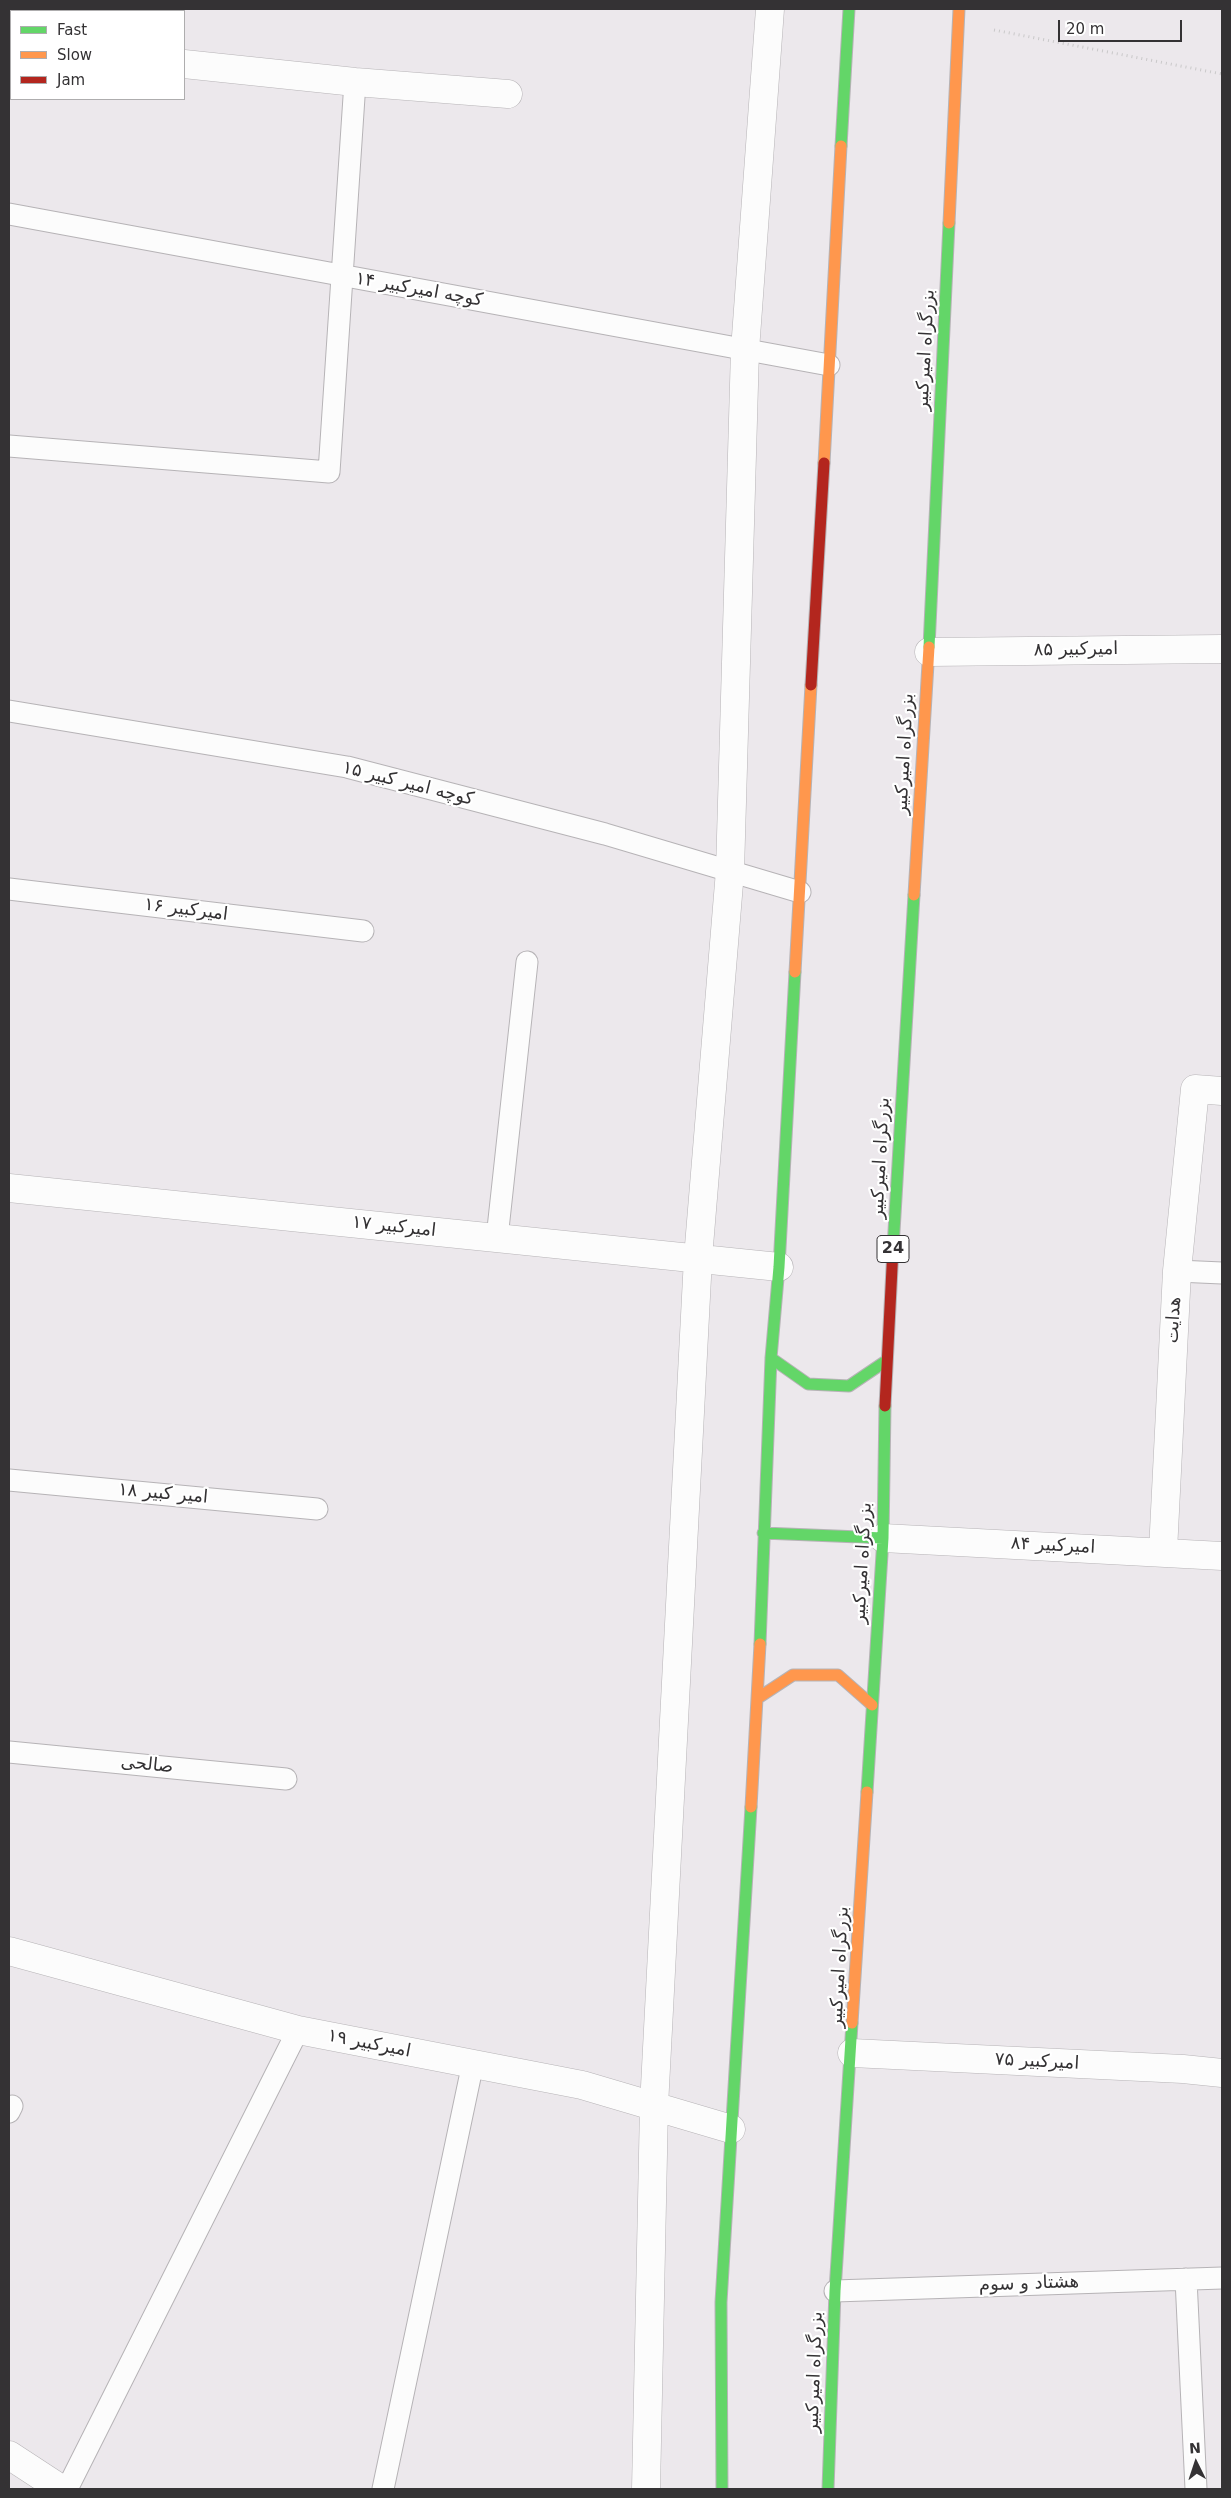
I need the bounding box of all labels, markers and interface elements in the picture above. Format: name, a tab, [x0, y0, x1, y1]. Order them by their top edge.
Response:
legend	[10, 10, 185, 100]
scale bar	[1061, 10, 1185, 42]
text: 20 m	[1066, 20, 1104, 38]
text: Fast	[57, 21, 87, 39]
text: Slow	[57, 46, 92, 64]
text: Jam	[57, 71, 85, 89]
street label: کوچه امیرکبیر ۱۴	[354, 268, 484, 312]
street label: بزرگراه امیرکبیر	[912, 289, 940, 411]
street label: امیرکبیر ۸۵	[1034, 638, 1118, 662]
street label: بزرگراه امیرکبیر	[891, 693, 919, 815]
street label: کوچه امیر کبیر ۱۵	[340, 757, 476, 811]
street label: امیرکبیر ۱۶	[143, 894, 229, 926]
street label: بزرگراه امیرکبیر	[867, 1097, 895, 1219]
street label: امیرکبیر ۱۷	[351, 1212, 437, 1242]
road number: 24	[877, 1236, 909, 1262]
street label: هدایت	[1162, 1296, 1186, 1344]
street label: امیر کبیر ۱۸	[117, 1479, 209, 1509]
street label: بزرگراه امیرکبیر	[849, 1502, 877, 1624]
street label: امیرکبیر ۸۴	[1010, 1533, 1096, 1559]
street label: صالحی	[120, 1751, 174, 1779]
street label: بزرگراه امیرکبیر	[826, 1906, 854, 2028]
street label: امیرکبیر ۱۹	[326, 2025, 412, 2063]
street label: امیرکبیر ۷۵	[994, 2049, 1080, 2075]
street label: هشتاد و سوم	[979, 2271, 1079, 2297]
street label: بزرگراه امیرکبیر	[802, 2311, 828, 2433]
north arrow	[1171, 2438, 1221, 2488]
text: N	[1189, 2440, 1201, 2456]

